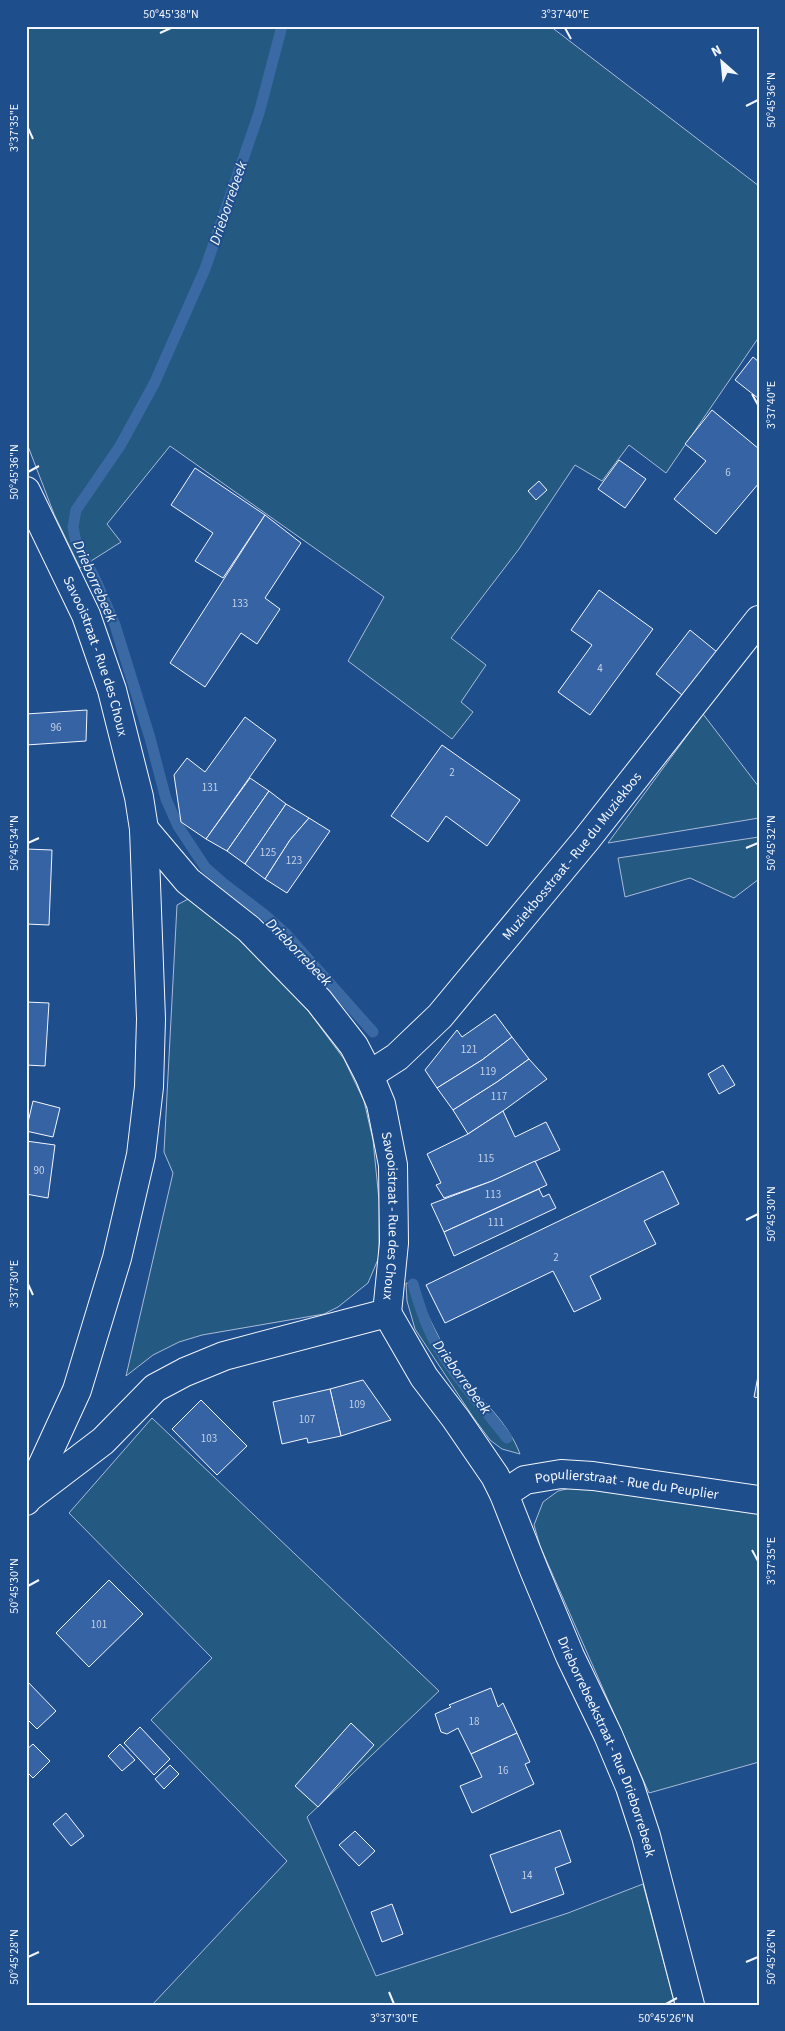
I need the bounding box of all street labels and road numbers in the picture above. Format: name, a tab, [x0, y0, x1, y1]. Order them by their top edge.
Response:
street label: Savooistraat - Rue des Choux	[58, 573, 133, 739]
street label: Muziekbosstraat - Rue du Muziekbos	[498, 768, 647, 945]
street label: Savooistraat - Rue des Choux	[376, 1130, 403, 1302]
street label: Populierstraat - Rue du Peuplier	[534, 1465, 720, 1505]
street label: Drieborrebeekstraat - Rue Drieborrebeek	[552, 1633, 660, 1859]

